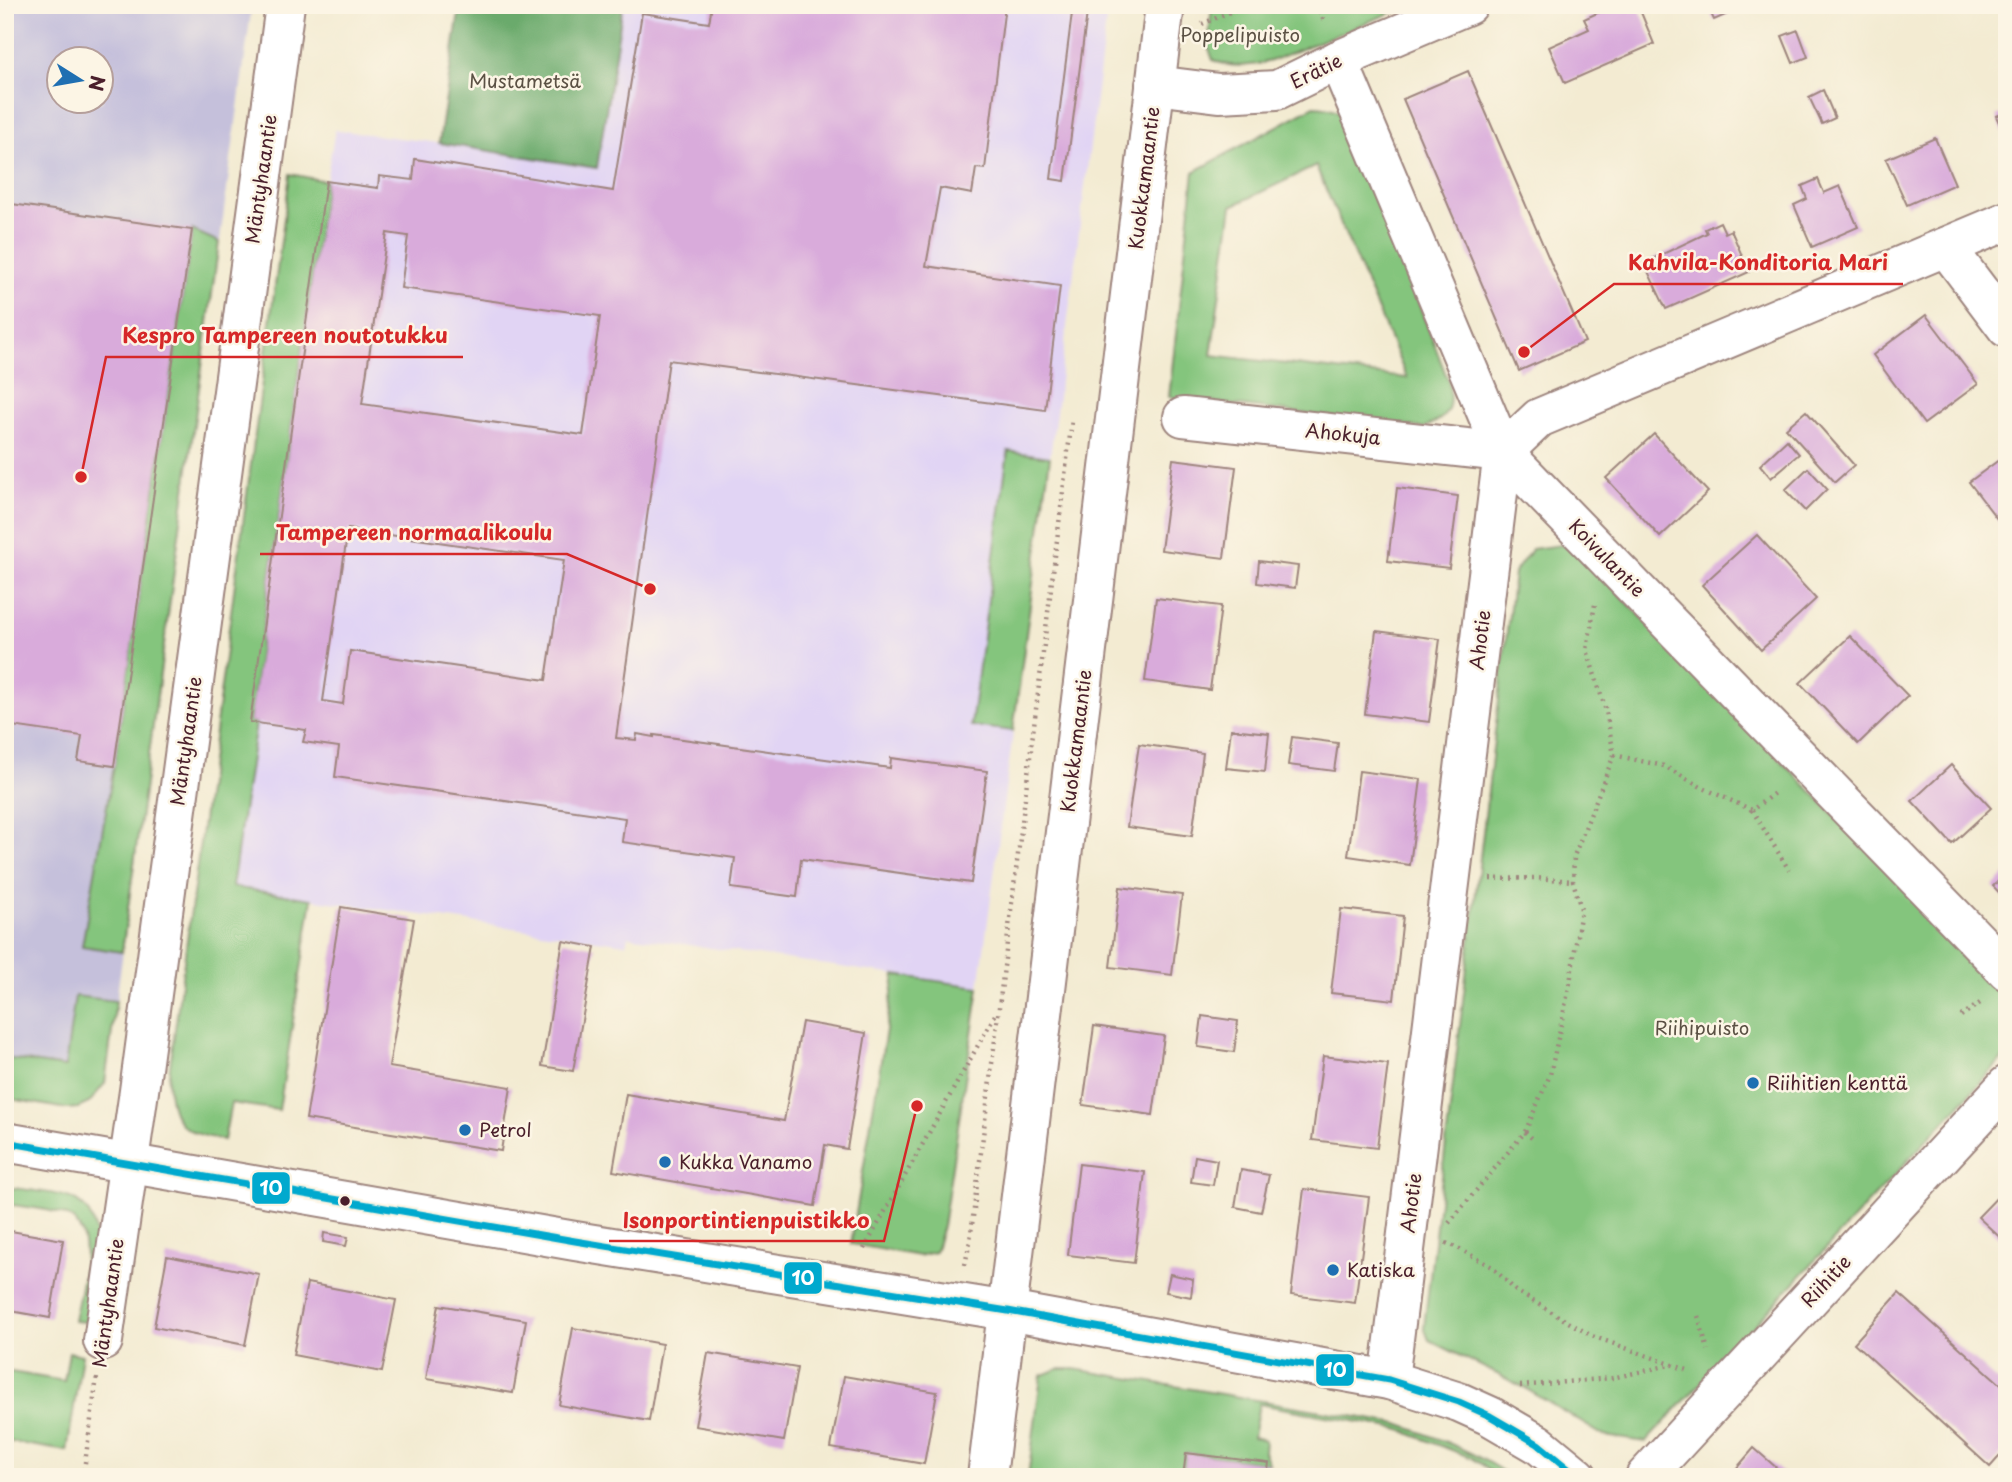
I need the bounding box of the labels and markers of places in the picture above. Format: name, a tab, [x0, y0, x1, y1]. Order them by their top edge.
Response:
callout: Kahvila-Konditoria Mari	[1614, 242, 1903, 284]
callout: Kespro Tampereen noutotukku	[106, 315, 463, 357]
callout: Tampereen normaalikoulu	[260, 512, 567, 554]
place label: Riihitien kenttä	[1767, 1068, 1908, 1096]
marker: Riihitien kenttä	[1745, 1075, 1761, 1091]
place label: Petrol	[479, 1115, 532, 1143]
marker: Petrol	[457, 1122, 473, 1138]
place label: Kukka Vanamo	[679, 1147, 812, 1175]
marker: Kukka Vanamo	[657, 1154, 673, 1170]
unlabelled marker	[338, 1194, 352, 1208]
callout: Isonportintienpuistikko	[609, 1199, 884, 1241]
place label: Katiska	[1347, 1255, 1415, 1283]
marker: Katiska	[1325, 1262, 1341, 1278]

